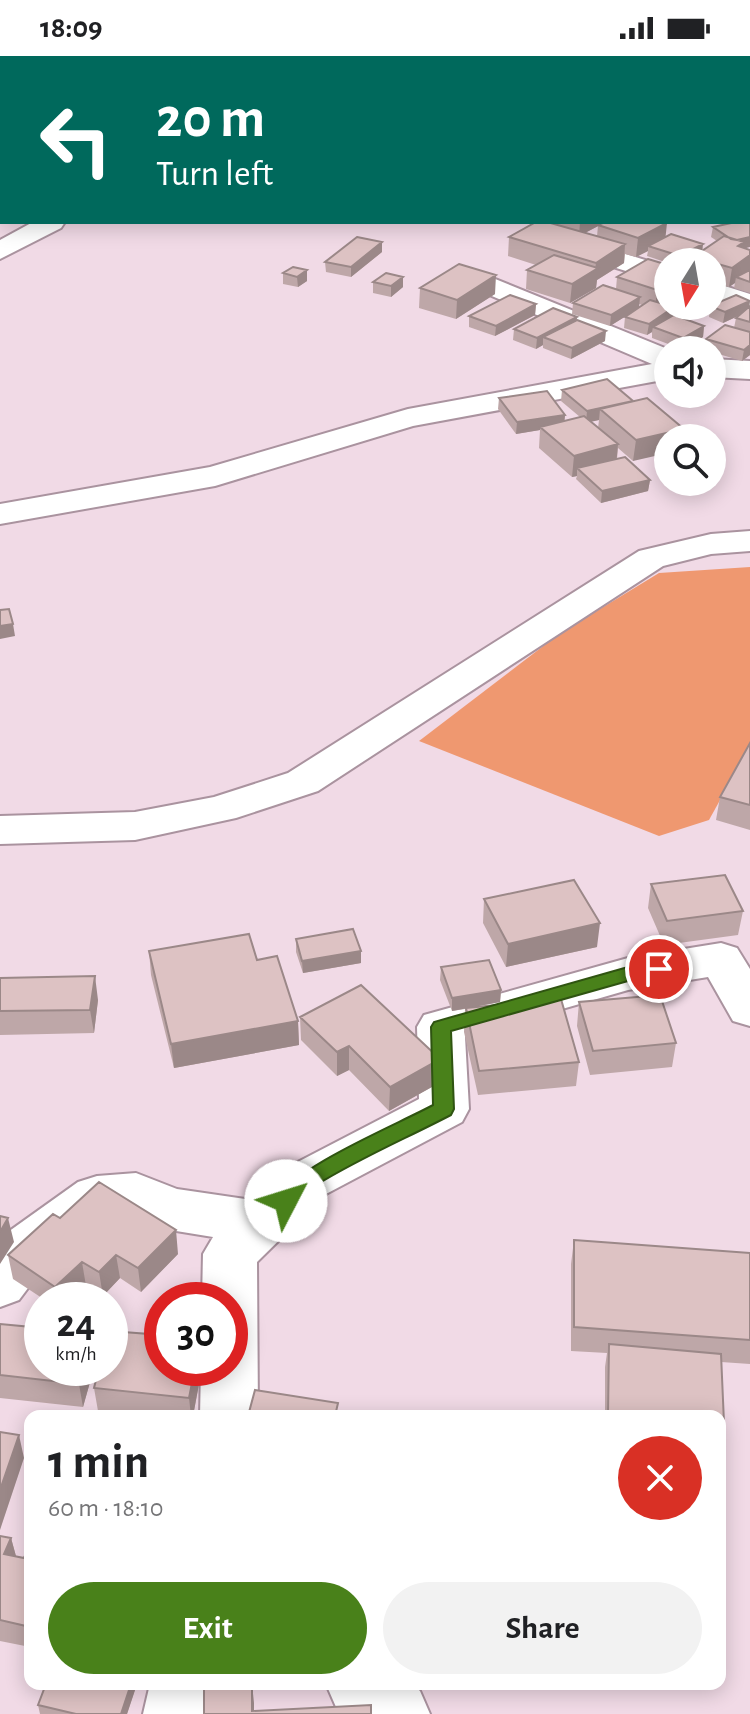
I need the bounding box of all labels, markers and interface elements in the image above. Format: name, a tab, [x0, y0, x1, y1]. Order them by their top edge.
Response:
text: 18:09	[40, 13, 103, 43]
icon: left	[24, 88, 128, 192]
text: 20 m	[156, 91, 265, 147]
text: Turn left	[156, 156, 273, 192]
north arrow	[654, 248, 726, 320]
map controls	[654, 248, 726, 496]
button: sound	[654, 336, 726, 408]
button: search	[654, 424, 726, 496]
pin	[625, 935, 693, 1003]
icon: arrive	[637, 947, 681, 991]
position arrow	[244, 1159, 328, 1243]
speed limit sign: 30	[144, 1282, 248, 1386]
text: 24	[57, 1304, 95, 1344]
text: km/h	[55, 1344, 97, 1364]
button: close	[618, 1436, 702, 1520]
text: 1 min	[48, 1439, 149, 1487]
text: 60 m · 18:10	[48, 1495, 163, 1521]
button: Exit	[48, 1582, 367, 1674]
button: Share	[383, 1582, 702, 1674]

